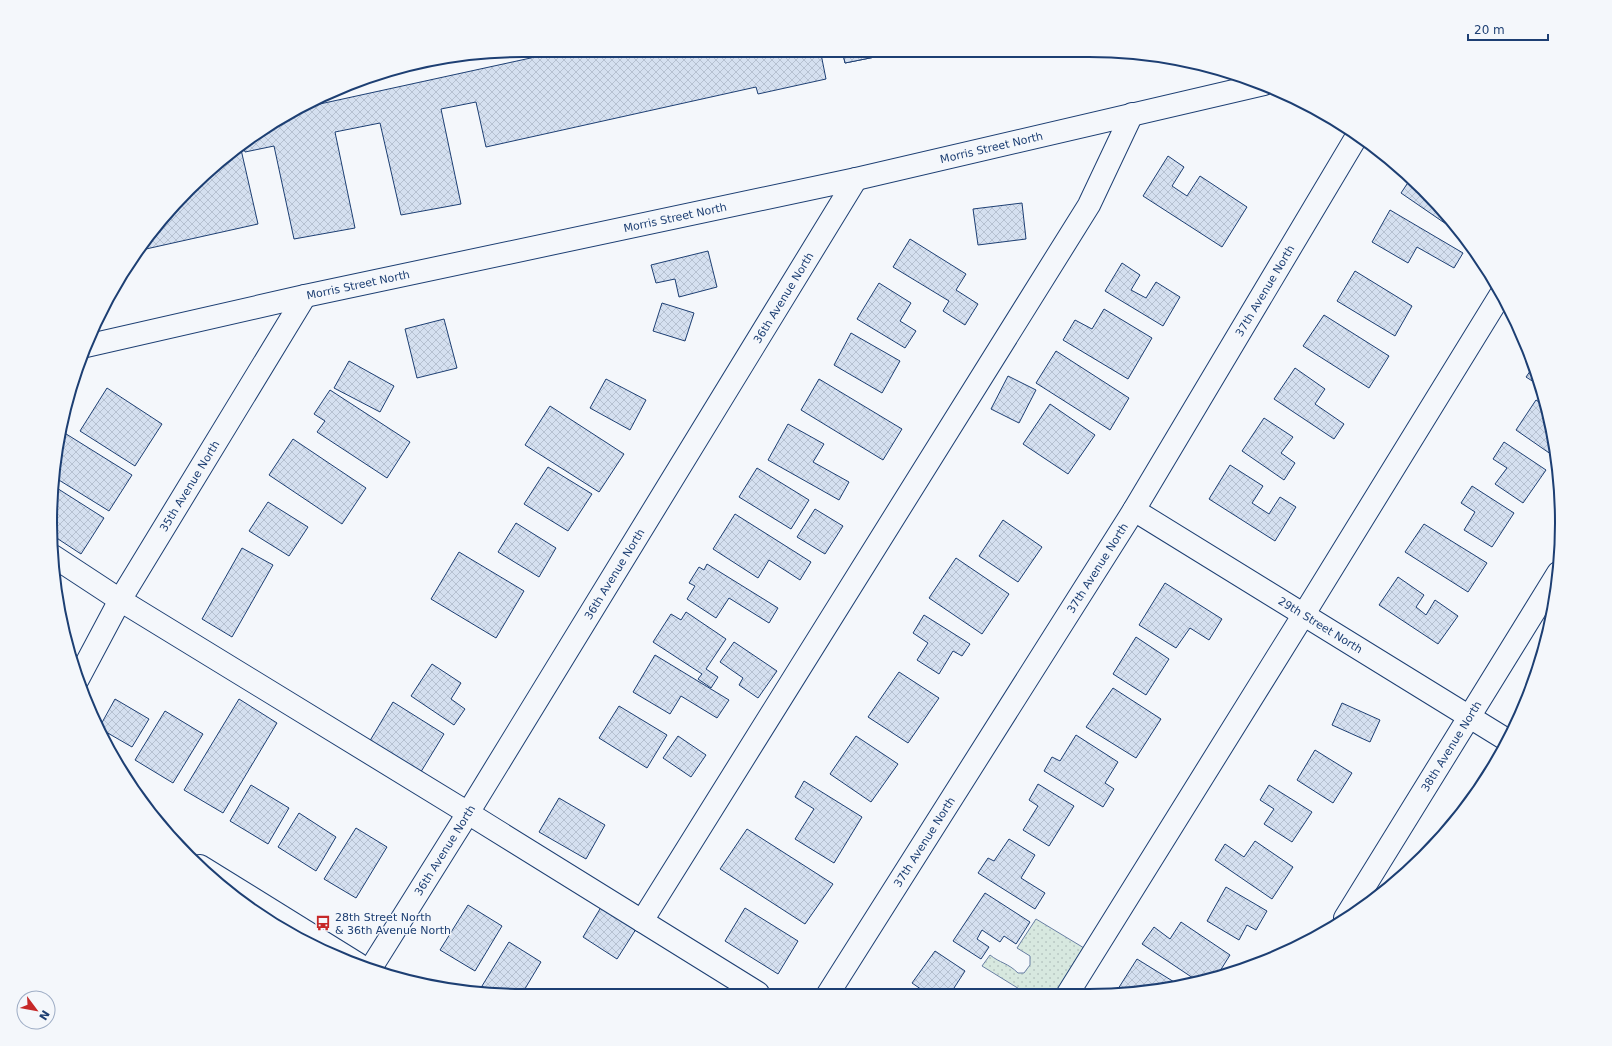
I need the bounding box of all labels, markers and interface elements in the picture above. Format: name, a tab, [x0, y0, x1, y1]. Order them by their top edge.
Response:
scale bar	[1468, 16, 1548, 42]
text: 20 m	[1474, 23, 1505, 37]
street label: Morris Street North	[939, 130, 1044, 166]
street label: Morris Street North	[622, 201, 728, 235]
street label: 37th Avenue North	[1233, 243, 1297, 339]
street label: 36th Avenue North	[751, 250, 817, 346]
street label: Morris Street North	[305, 268, 411, 302]
street label: 35th Avenue North	[157, 438, 222, 534]
street label: 37th Avenue North	[1064, 521, 1131, 616]
street label: 36th Avenue North	[582, 527, 647, 622]
street label: 29th Street North	[1276, 594, 1365, 656]
street label: 38th Avenue North	[1419, 699, 1484, 794]
street label: 37th Avenue North	[891, 795, 958, 890]
street label: 36th Avenue North	[412, 803, 478, 898]
place label: 28th Street North & 36th Avenue North	[335, 911, 451, 937]
bus stop icon: 28th Street North & 36th Avenue North	[314, 914, 332, 932]
north arrow	[16, 990, 56, 1030]
text: N	[36, 1008, 52, 1022]

